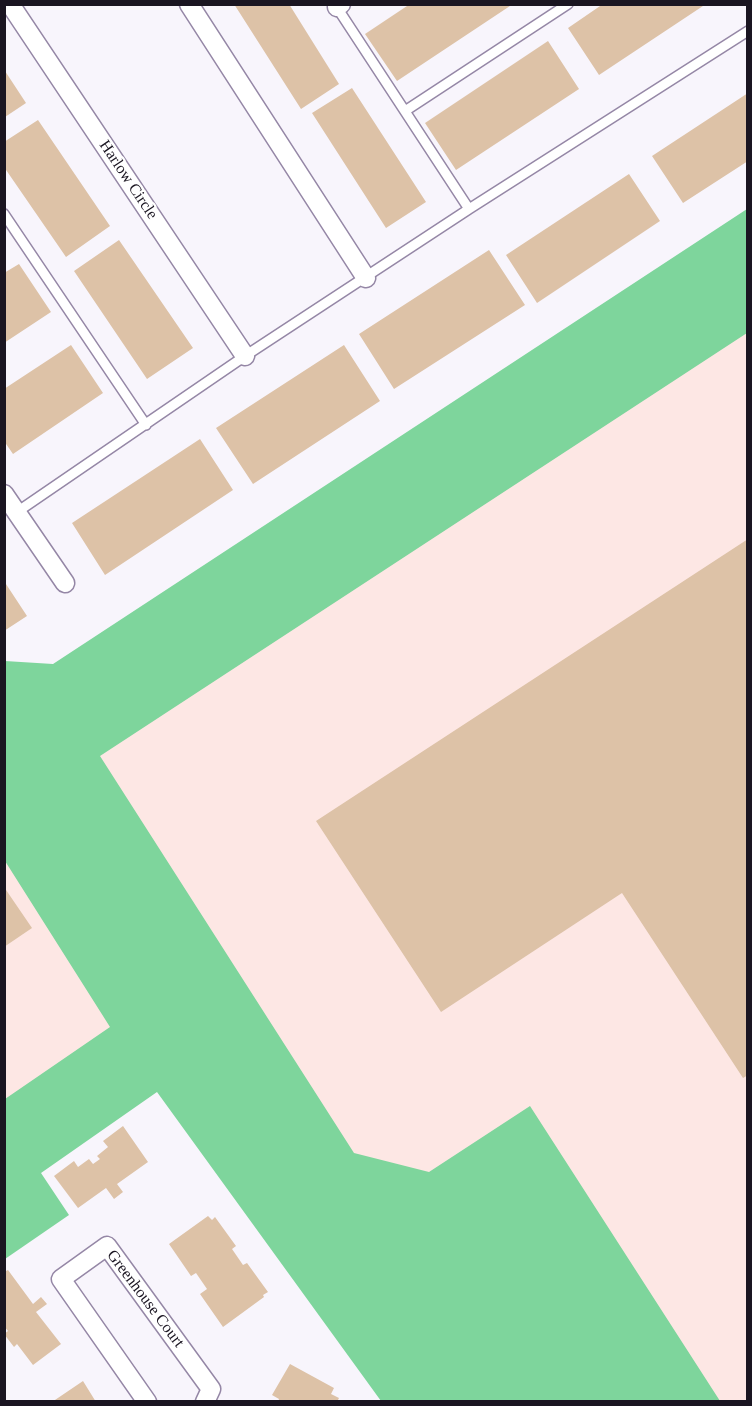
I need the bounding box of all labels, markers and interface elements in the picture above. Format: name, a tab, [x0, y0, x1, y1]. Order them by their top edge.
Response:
street label: Harlow Circle	[95, 137, 161, 223]
street label: Greenhouse Court	[102, 1247, 188, 1351]

